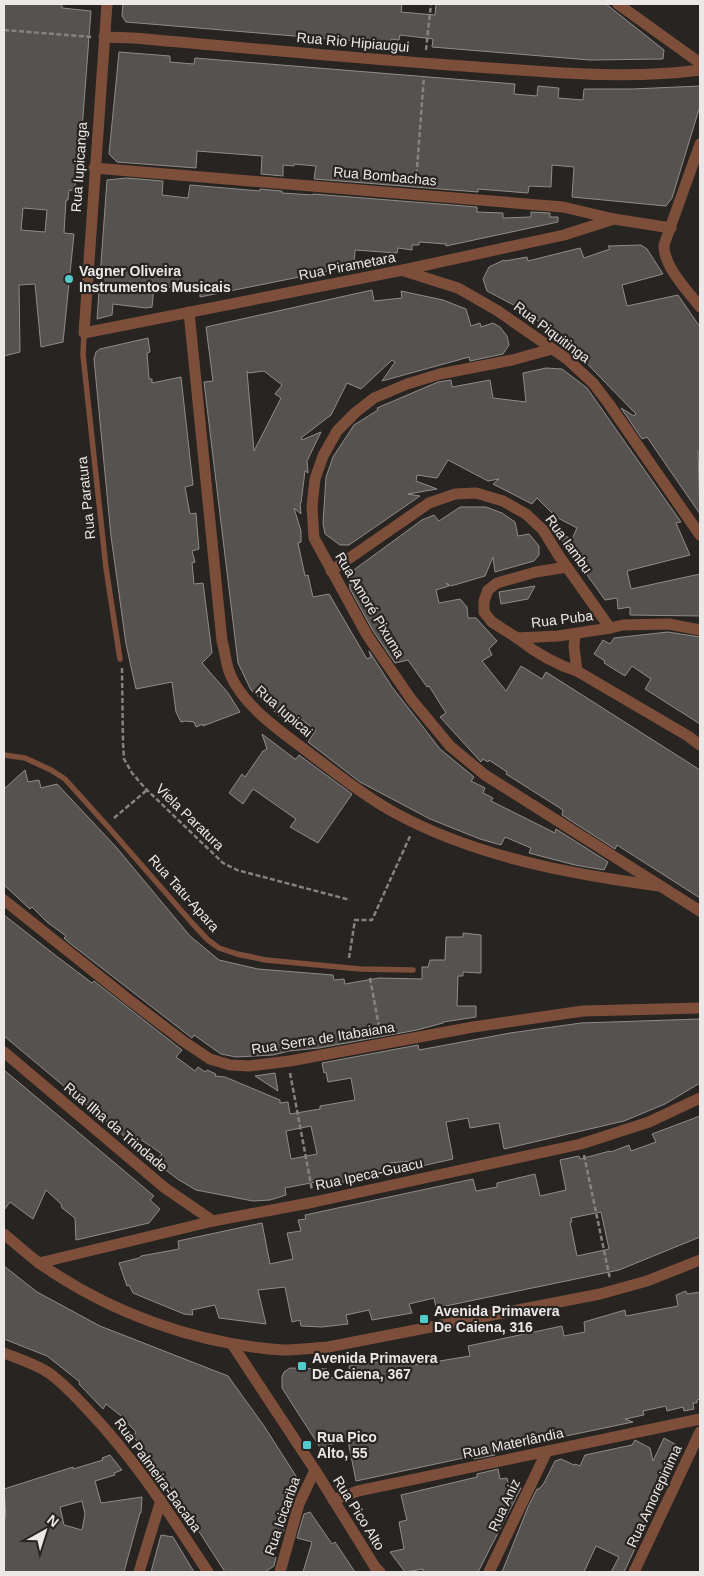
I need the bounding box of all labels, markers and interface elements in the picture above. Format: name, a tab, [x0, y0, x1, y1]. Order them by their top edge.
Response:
street label: Rua Rio Hipiaugui	[296, 29, 410, 55]
street label: Rua Iupicanga	[68, 121, 90, 213]
street label: Rua Bombachas	[333, 164, 437, 188]
street label: Rua Pirametara	[297, 249, 397, 283]
place label: Vagner Oliveira Instrumentos Musicais	[79, 263, 231, 295]
marker: Vagner Oliveira Instrumentos Musicais	[63, 273, 75, 285]
street label: Rua Piquitinga	[511, 298, 593, 366]
street label: Rua Paratura	[74, 456, 98, 540]
street label: Rua Iambu	[542, 512, 596, 576]
street label: Rua Amoré Pixuma	[332, 549, 408, 661]
street label: Rua Puba	[530, 607, 594, 631]
street label: Rua Iupicai	[252, 682, 316, 740]
street label: Viela Paratura	[153, 781, 228, 854]
street label: Rua Tatu-Apara	[145, 851, 223, 935]
street label: Rua Serra de Itabaiana	[250, 1019, 396, 1057]
street label: Rua Ilha da Trindade	[61, 1079, 171, 1175]
street label: Rua Ipeca-Guacu	[314, 1155, 424, 1193]
place label: Avenida Primavera De Caiena, 316	[434, 1303, 560, 1335]
marker: Avenida Primavera De Caiena, 316	[418, 1313, 430, 1325]
place label: Avenida Primavera De Caiena, 367	[312, 1350, 438, 1382]
marker: Avenida Primavera De Caiena, 367	[296, 1360, 308, 1372]
street label: Rua Palmeira-Bacaba	[111, 1415, 205, 1535]
street label: Rua Materlândia	[461, 1424, 565, 1462]
place label: Rua Pico Alto, 55	[317, 1429, 377, 1461]
marker: Rua Pico Alto, 55	[301, 1439, 313, 1451]
street label: Rua Amorepinima	[623, 1442, 685, 1550]
street label: Rua Pico Alto	[330, 1473, 388, 1553]
street label: Rua Icicariba	[261, 1475, 303, 1557]
street label: Rua Aniz	[485, 1476, 523, 1534]
north arrow	[20, 1506, 70, 1556]
text: N	[44, 1511, 62, 1530]

